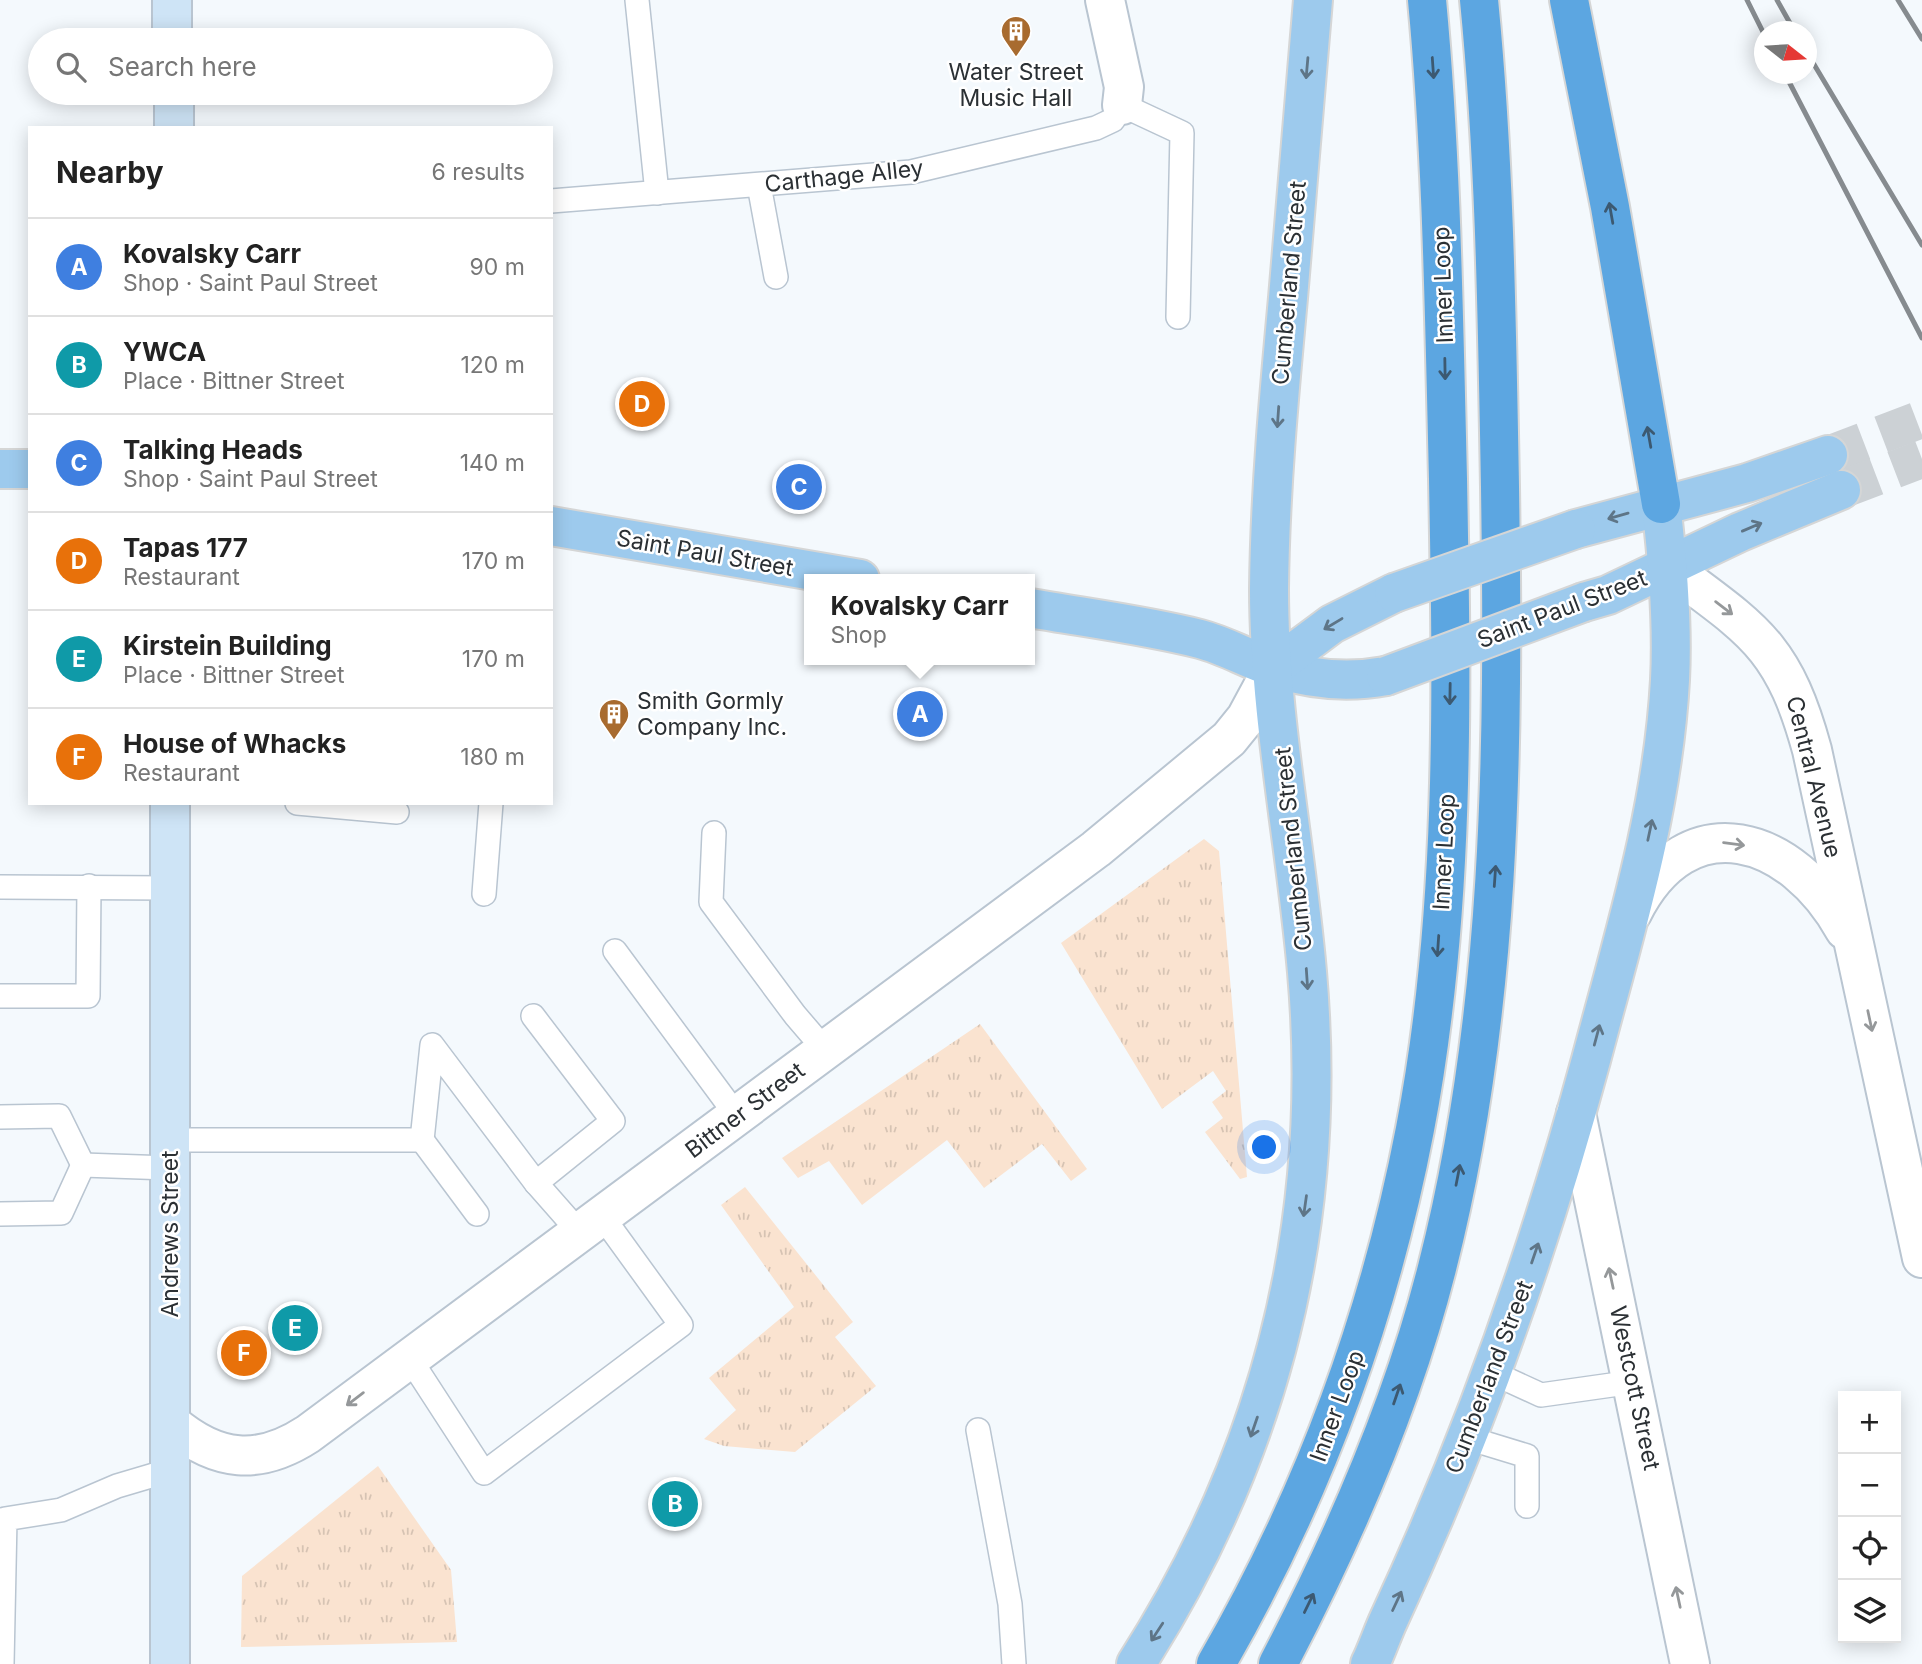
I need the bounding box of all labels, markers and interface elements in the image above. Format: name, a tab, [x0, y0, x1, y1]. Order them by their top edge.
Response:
building icon: Water Street Music Hall	[999, 14, 1033, 58]
north arrow	[1754, 21, 1817, 84]
search box	[28, 28, 553, 105]
icon: search	[52, 48, 90, 86]
text: Search here	[108, 51, 257, 82]
one-way arrow	[1300, 56, 1313, 79]
one-way arrow	[1427, 56, 1440, 79]
place label: Water Street Music Hall	[948, 58, 1084, 112]
text: Nearby	[56, 154, 164, 190]
street label: Carthage Alley	[763, 154, 925, 198]
text: 6 results	[431, 158, 525, 186]
street label: Cumberland Street	[1266, 179, 1312, 386]
one-way arrow	[1604, 202, 1617, 225]
street label: Inner Loop	[1427, 226, 1459, 344]
text: Kovalsky Carr	[123, 238, 301, 269]
text: A	[70, 253, 88, 281]
text: 90 m	[470, 253, 525, 281]
text: Shop · Saint Paul Street	[123, 269, 378, 297]
text: YWCA	[123, 336, 206, 367]
text: B	[71, 351, 87, 379]
text: 120 m	[460, 351, 525, 379]
one-way arrow	[1438, 357, 1452, 380]
text: Place · Bittner Street	[123, 367, 344, 395]
pin: D	[619, 378, 665, 430]
one-way arrow	[1271, 405, 1284, 428]
one-way arrow	[1642, 426, 1655, 449]
text: Talking Heads	[123, 434, 303, 465]
text: C	[70, 449, 88, 477]
text: 140 m	[460, 449, 525, 477]
pin: C	[776, 461, 822, 513]
text: Shop · Saint Paul Street	[123, 465, 378, 493]
one-way arrow	[1607, 510, 1629, 523]
one-way arrow	[1741, 519, 1762, 532]
street label: Saint Paul Street	[614, 524, 796, 582]
text: Tapas 177	[123, 532, 248, 563]
text: D	[71, 547, 87, 575]
text: 170 m	[462, 547, 525, 575]
text: Restaurant	[123, 563, 240, 591]
street label: Saint Paul Street	[1473, 564, 1651, 654]
popup	[804, 574, 1035, 665]
text: Kovalsky Carr	[831, 590, 1008, 621]
one-way arrow	[1714, 600, 1732, 615]
one-way arrow	[1324, 617, 1344, 631]
text: Shop	[831, 621, 887, 649]
text: Kirstein Building	[123, 630, 332, 661]
text: E	[72, 645, 86, 673]
text: 170 m	[462, 645, 525, 673]
text: Place · Bittner Street	[123, 661, 344, 689]
one-way arrow	[1443, 682, 1457, 705]
place label: Smith Gormly Company Inc.	[637, 687, 787, 741]
pin: A	[897, 688, 943, 740]
street label: Central Avenue	[1780, 693, 1848, 861]
building icon: Smith Gormly Company Inc.	[597, 697, 631, 741]
text: House of Whacks	[123, 728, 346, 759]
text: F	[72, 743, 86, 771]
text: 180 m	[460, 743, 525, 771]
street label: Cumberland Street	[1268, 745, 1318, 952]
text: Restaurant	[123, 759, 240, 787]
street label: Inner Loop	[1427, 793, 1461, 911]
one-way arrow	[1643, 819, 1657, 842]
one-way arrow	[1723, 838, 1745, 851]
one-way arrow	[1488, 865, 1501, 888]
one-way arrow	[1431, 934, 1444, 957]
one-way arrow	[1301, 967, 1314, 990]
one-way arrow	[1864, 1009, 1877, 1032]
one-way arrow	[1592, 1024, 1605, 1046]
street label: Bittner Street	[680, 1056, 811, 1164]
your location	[1247, 1130, 1281, 1164]
street label: Andrews Street	[156, 1150, 184, 1318]
one-way arrow	[1452, 1164, 1466, 1187]
one-way arrow	[1299, 1194, 1312, 1217]
one-way arrow	[1530, 1243, 1542, 1265]
one-way arrow	[1604, 1267, 1618, 1290]
street label: Cumberland Street	[1439, 1276, 1539, 1478]
pin: E	[272, 1302, 318, 1354]
street label: Westcott Street	[1604, 1303, 1666, 1473]
pin: F	[221, 1327, 267, 1379]
street label: Inner Loop	[1304, 1346, 1370, 1466]
one-way arrow	[1392, 1383, 1405, 1405]
map controls	[1838, 1391, 1901, 1643]
button: +	[1838, 1391, 1901, 1454]
one-way arrow	[346, 1392, 365, 1407]
one-way arrow	[1247, 1416, 1259, 1438]
button: −	[1838, 1454, 1901, 1517]
pin: B	[652, 1478, 698, 1530]
button: locate	[1838, 1517, 1901, 1580]
button: layers	[1838, 1580, 1901, 1643]
one-way arrow	[1671, 1586, 1685, 1609]
one-way arrow	[1391, 1591, 1404, 1612]
one-way arrow	[1303, 1593, 1317, 1614]
one-way arrow	[1150, 1622, 1164, 1642]

